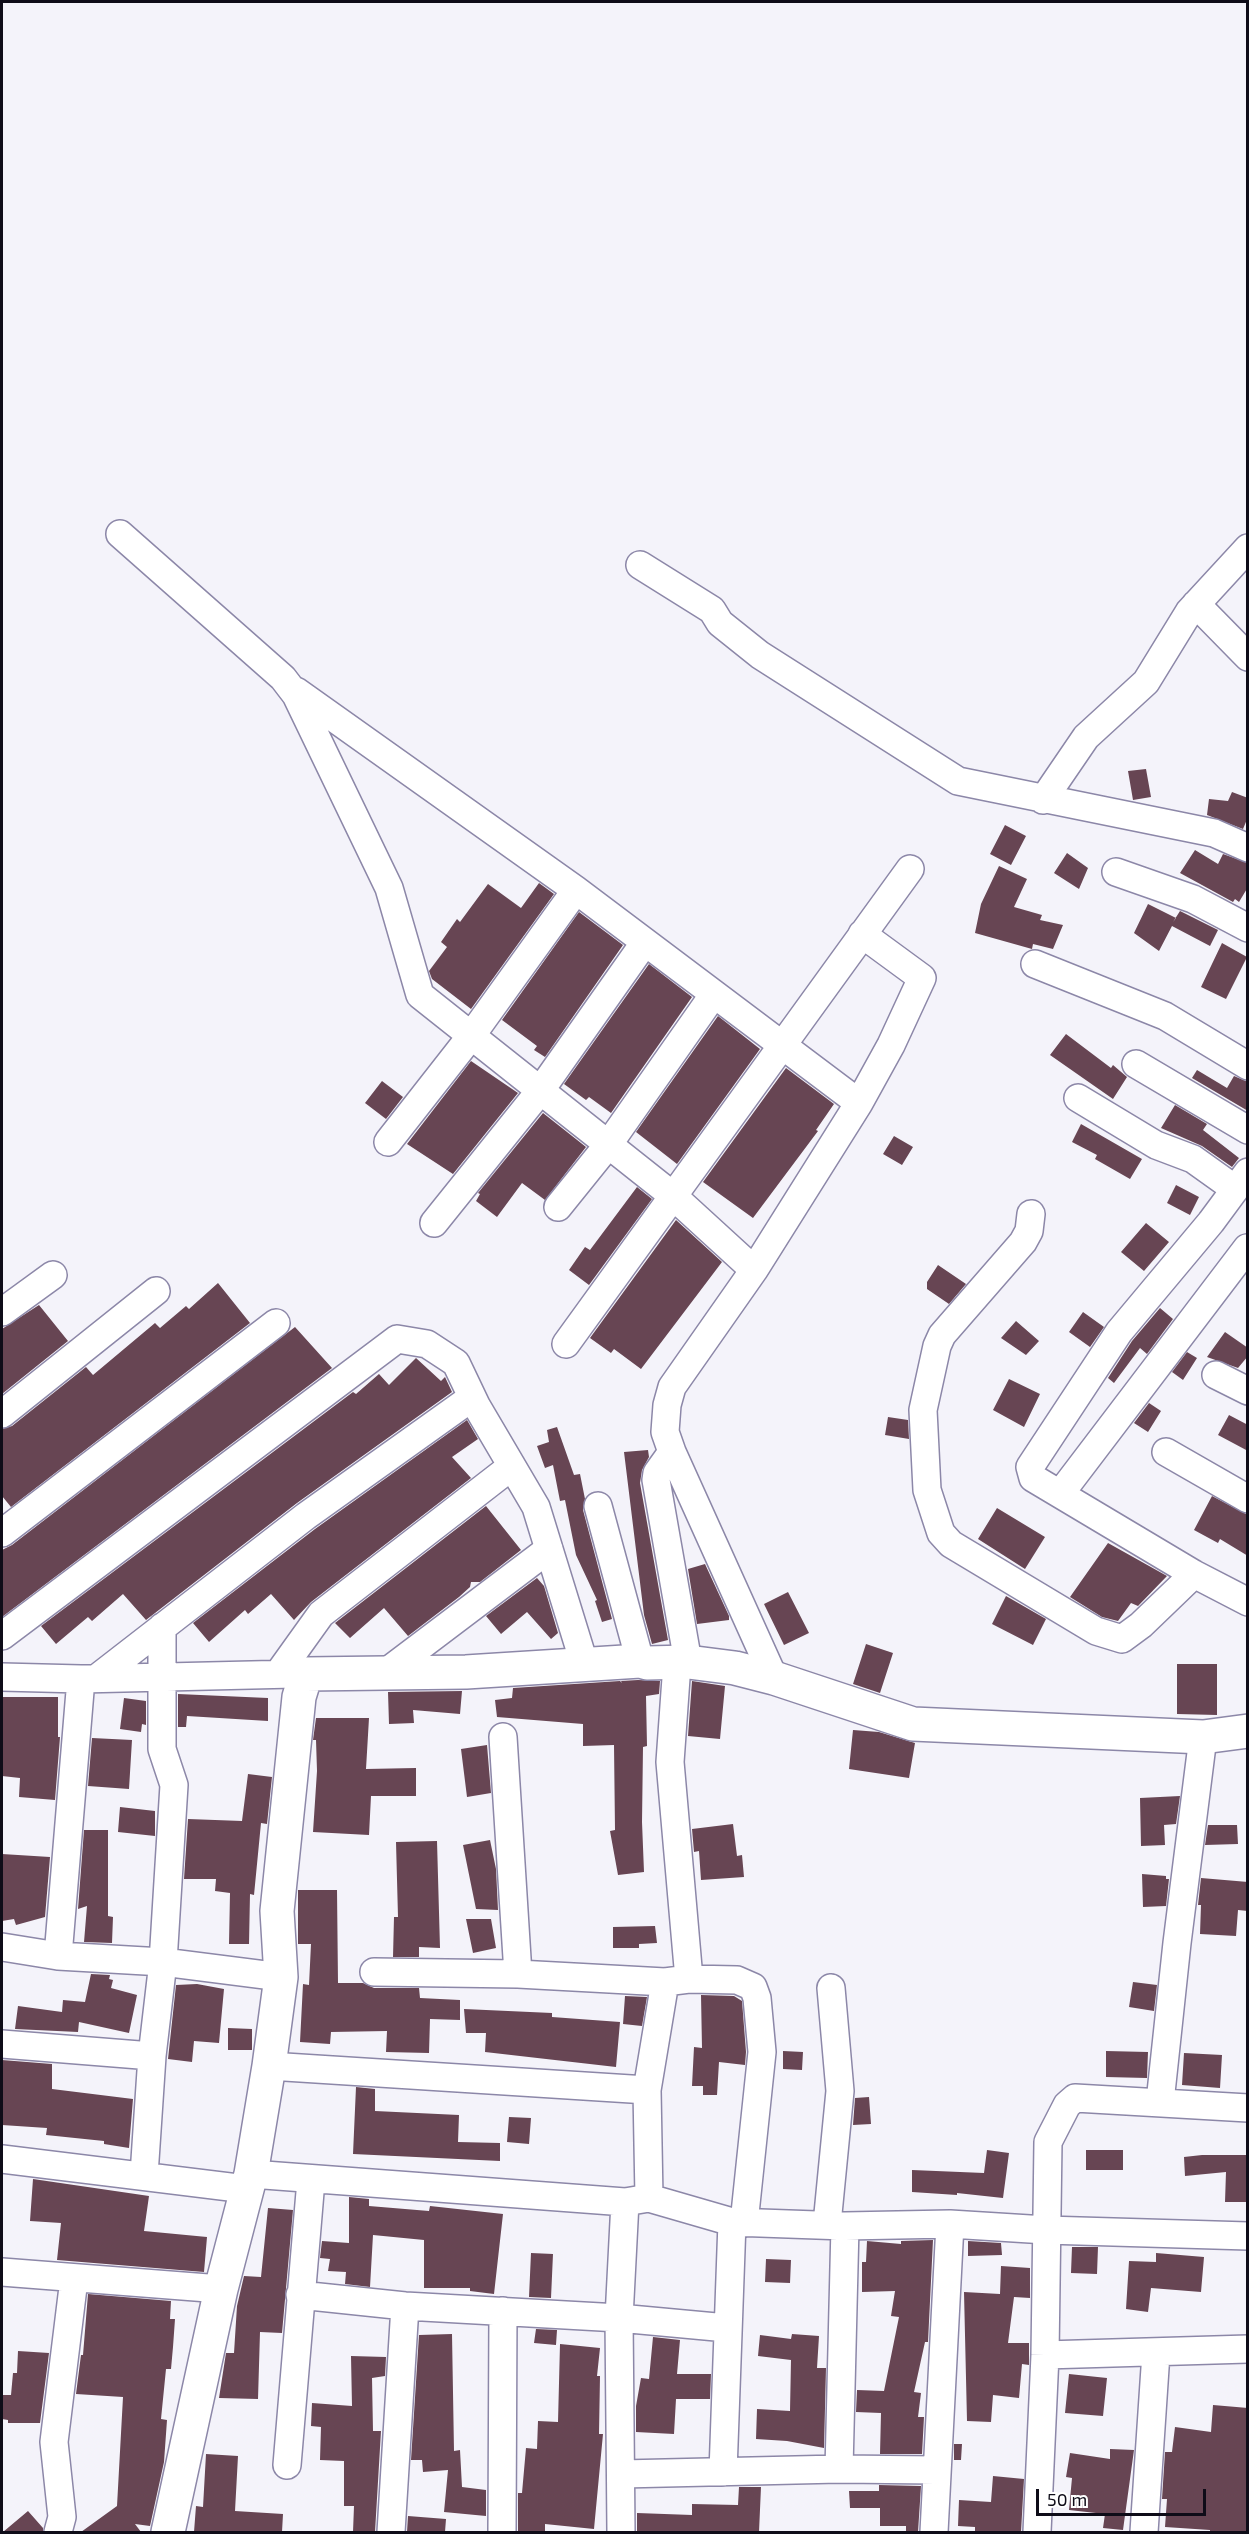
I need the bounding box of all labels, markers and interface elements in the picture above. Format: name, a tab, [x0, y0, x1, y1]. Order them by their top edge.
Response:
scale bar	[1039, 2477, 1208, 2515]
text: 50 m	[1047, 2488, 1087, 2510]

